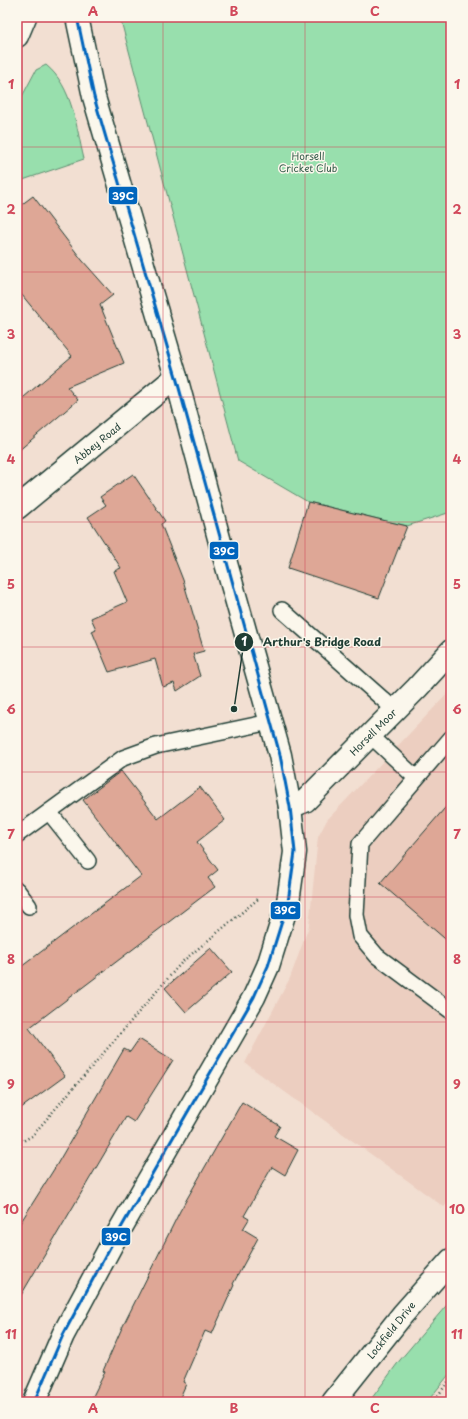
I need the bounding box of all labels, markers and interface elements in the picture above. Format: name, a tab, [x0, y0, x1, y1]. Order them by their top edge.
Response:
text: A	[88, 1, 98, 20]
text: B	[230, 1, 239, 20]
text: C	[370, 1, 380, 20]
text: 1	[8, 74, 14, 93]
text: 1	[454, 74, 460, 93]
park label: Horsell Cricket Club	[279, 148, 337, 175]
line badge: 39C	[108, 186, 138, 205]
text: 39C	[112, 187, 134, 204]
text: 2	[6, 199, 16, 218]
text: 2	[452, 199, 462, 218]
text: 3	[7, 324, 16, 343]
text: 3	[453, 324, 462, 343]
street label: Abbey Road	[70, 419, 124, 467]
text: 4	[7, 449, 16, 468]
text: 4	[453, 449, 462, 468]
line badge: 39C	[209, 541, 239, 560]
text: 39C	[213, 542, 235, 559]
text: 5	[7, 574, 15, 593]
text: 5	[453, 574, 461, 593]
callout: Arthur's Bridge Road	[234, 631, 389, 654]
text: 1	[241, 632, 247, 650]
text: Arthur's Bridge Road	[263, 633, 381, 650]
text: 6	[6, 699, 16, 718]
text: 6	[452, 699, 462, 718]
street label: Horsell Moor	[346, 704, 400, 759]
text: 7	[7, 824, 15, 843]
text: 7	[453, 824, 461, 843]
line badge: 39C	[270, 901, 301, 920]
text: 39C	[274, 901, 296, 918]
text: 8	[7, 949, 15, 968]
text: 8	[453, 949, 461, 968]
text: 9	[7, 1074, 15, 1093]
text: 9	[453, 1074, 461, 1093]
text: 10	[3, 1199, 19, 1218]
text: 10	[449, 1199, 465, 1218]
line badge: 39C	[101, 1227, 131, 1246]
text: 39C	[105, 1228, 127, 1245]
street label: Lockfield Drive	[363, 1298, 418, 1362]
text: 11	[5, 1324, 17, 1343]
text: 11	[451, 1324, 463, 1343]
text: A	[88, 1398, 98, 1417]
text: B	[230, 1398, 239, 1417]
text: C	[370, 1398, 380, 1417]

